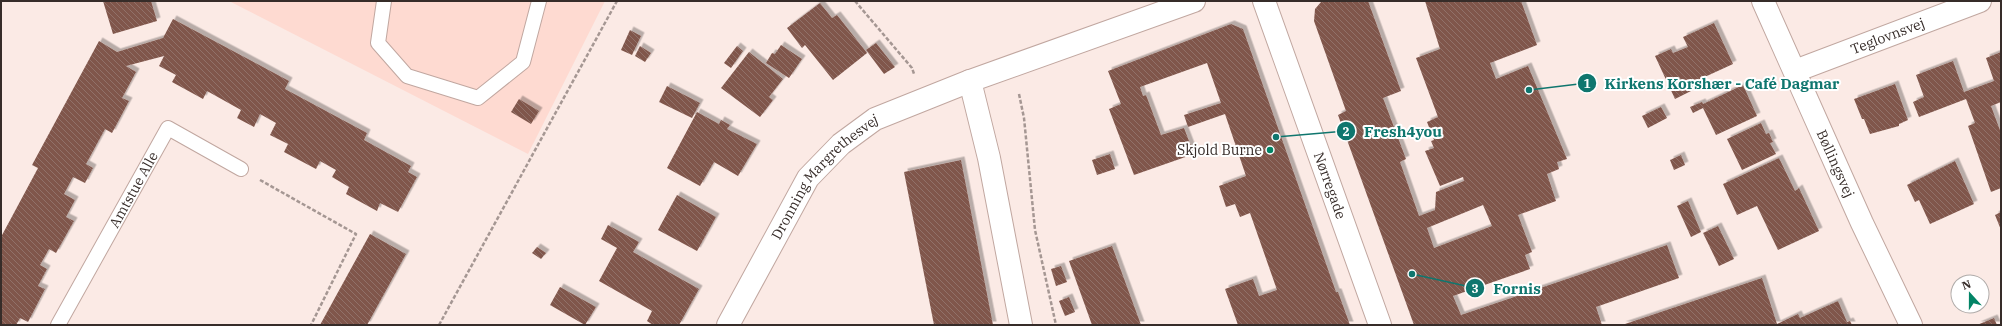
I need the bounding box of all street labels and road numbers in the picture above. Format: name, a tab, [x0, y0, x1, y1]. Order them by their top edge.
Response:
street label: Teglovnsvej	[1848, 14, 1927, 58]
street label: Dronning Margrethesvej	[767, 110, 881, 243]
street label: Bøllingsvej	[1813, 127, 1858, 200]
street label: Amtstue Alle	[105, 148, 162, 231]
street label: Nørregade	[1310, 150, 1350, 221]

